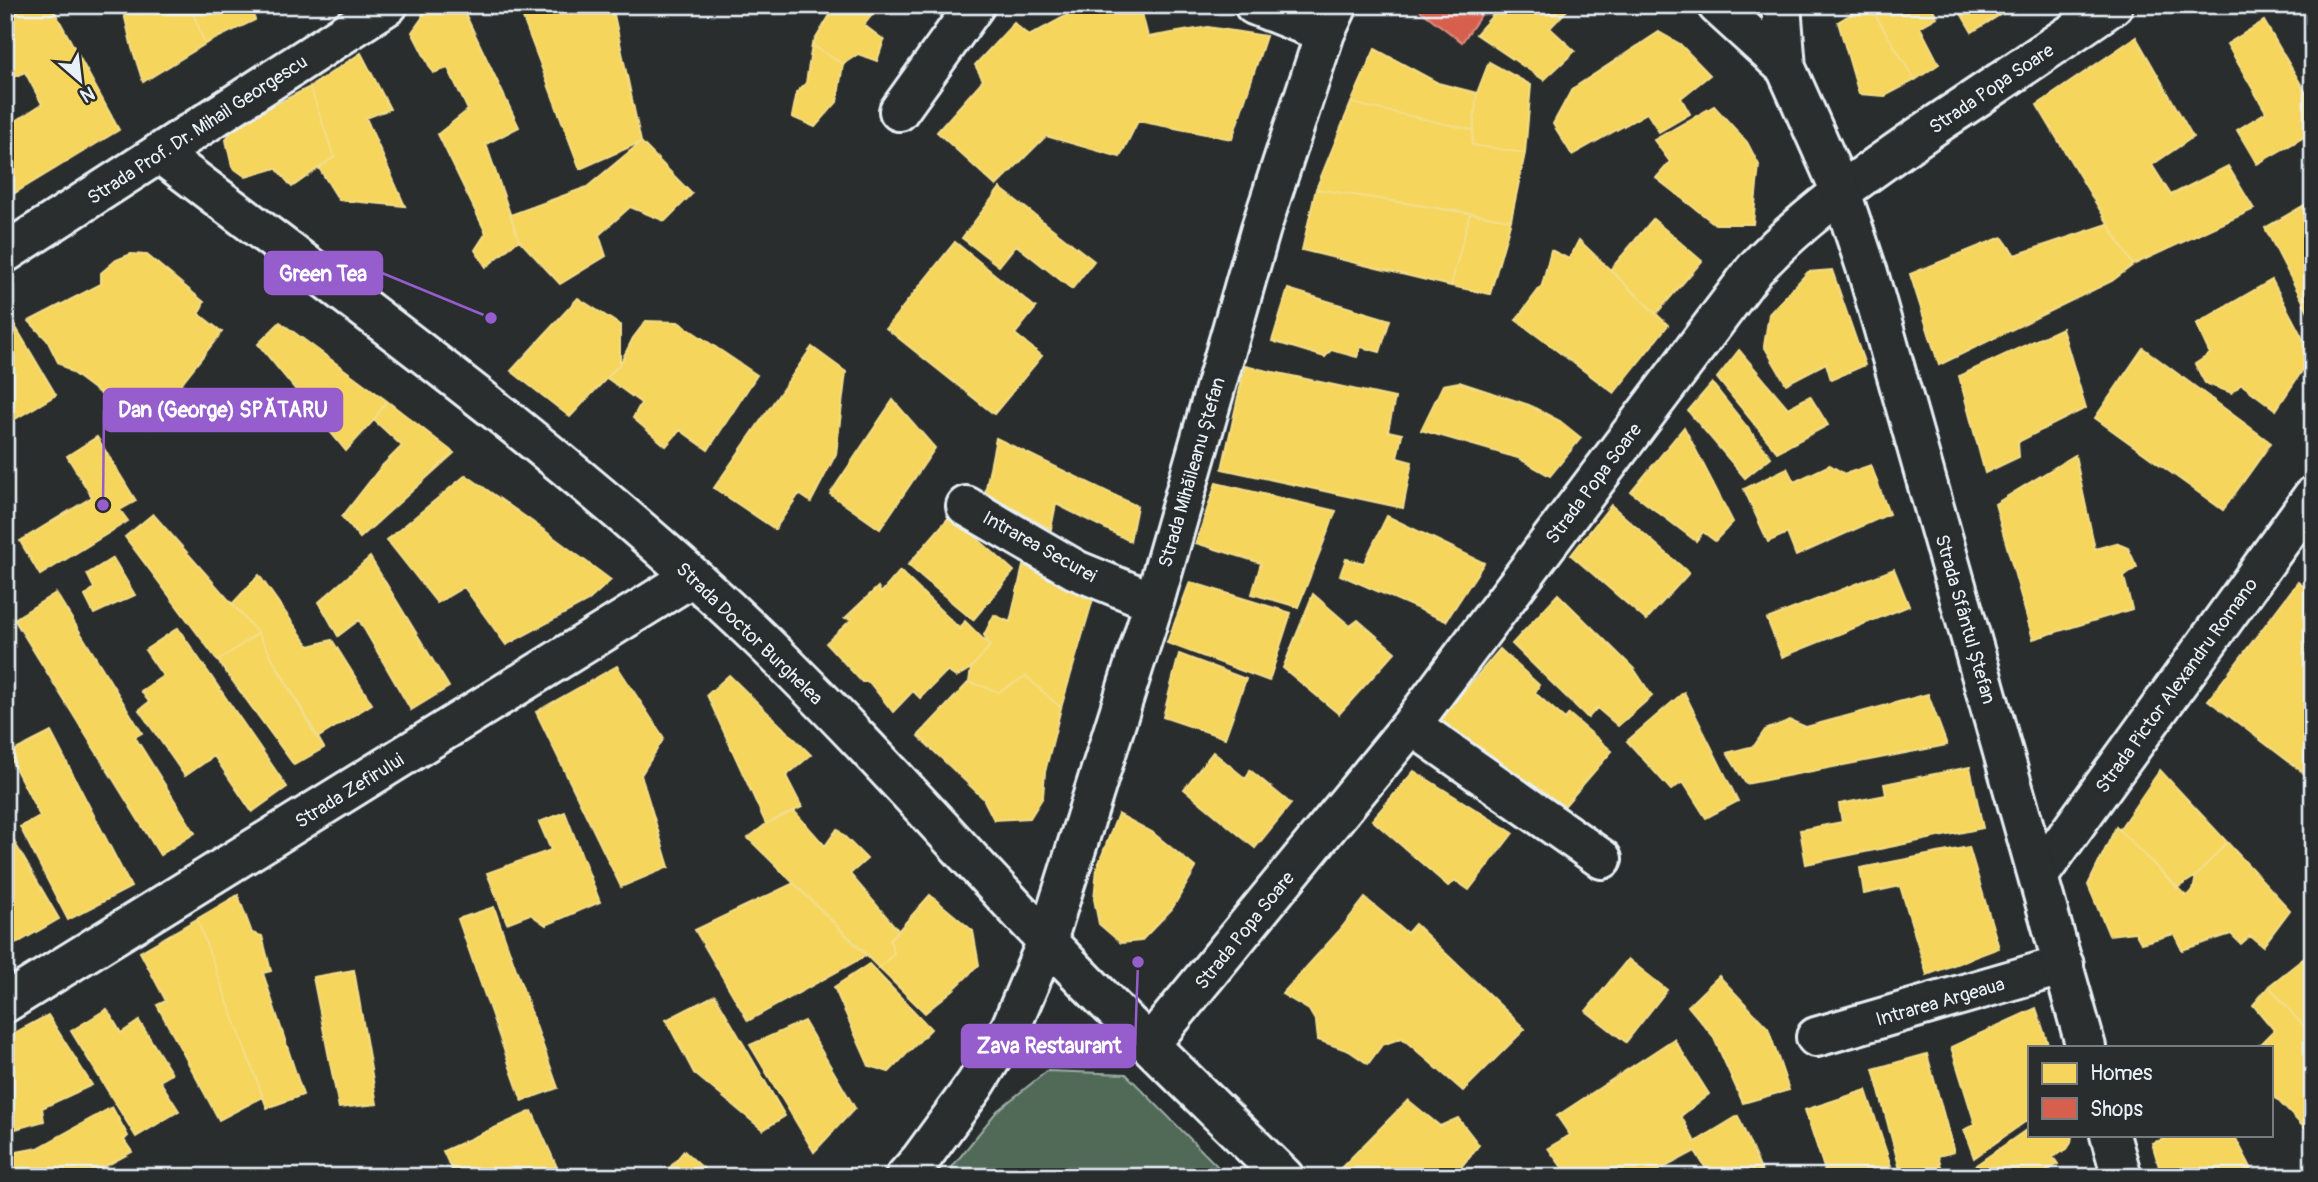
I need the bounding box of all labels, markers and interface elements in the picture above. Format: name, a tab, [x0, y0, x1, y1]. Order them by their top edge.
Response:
street label: Strada Popa Soare	[1925, 38, 2059, 139]
north arrow	[46, 46, 116, 116]
street label: Strada Prof. Dr. Mihail Georgescu	[83, 50, 312, 210]
text: N	[76, 81, 99, 108]
callout: Green Tea	[265, 252, 382, 294]
text: Green Tea	[279, 261, 367, 288]
street label: Strada Mihăileanu Ștefan	[1153, 374, 1231, 570]
callout: Dan (George) SPĂTARU	[104, 389, 342, 431]
text: Dan (George) SPĂTARU	[118, 397, 328, 424]
street label: Strada Popa Soare	[1540, 418, 1647, 549]
street label: Intrarea Securei	[978, 506, 1101, 588]
street label: Strada Sfântul Ștefan	[1929, 532, 2001, 707]
street label: Strada Doctor Burghelea	[671, 557, 828, 710]
street label: Strada Pictor Alexandru Romano	[2091, 573, 2263, 798]
street label: Strada Zefirului	[291, 748, 408, 834]
street label: Strada Popa Soare	[1190, 866, 1300, 995]
street label: Intrarea Argeaua	[1873, 972, 2008, 1032]
callout: Zava Restaurant	[962, 1025, 1135, 1067]
text: Zava Restaurant	[977, 1033, 1122, 1060]
legend	[2028, 1046, 2272, 1136]
text: Homes	[2090, 1060, 2153, 1087]
text: Shops	[2090, 1096, 2143, 1123]

